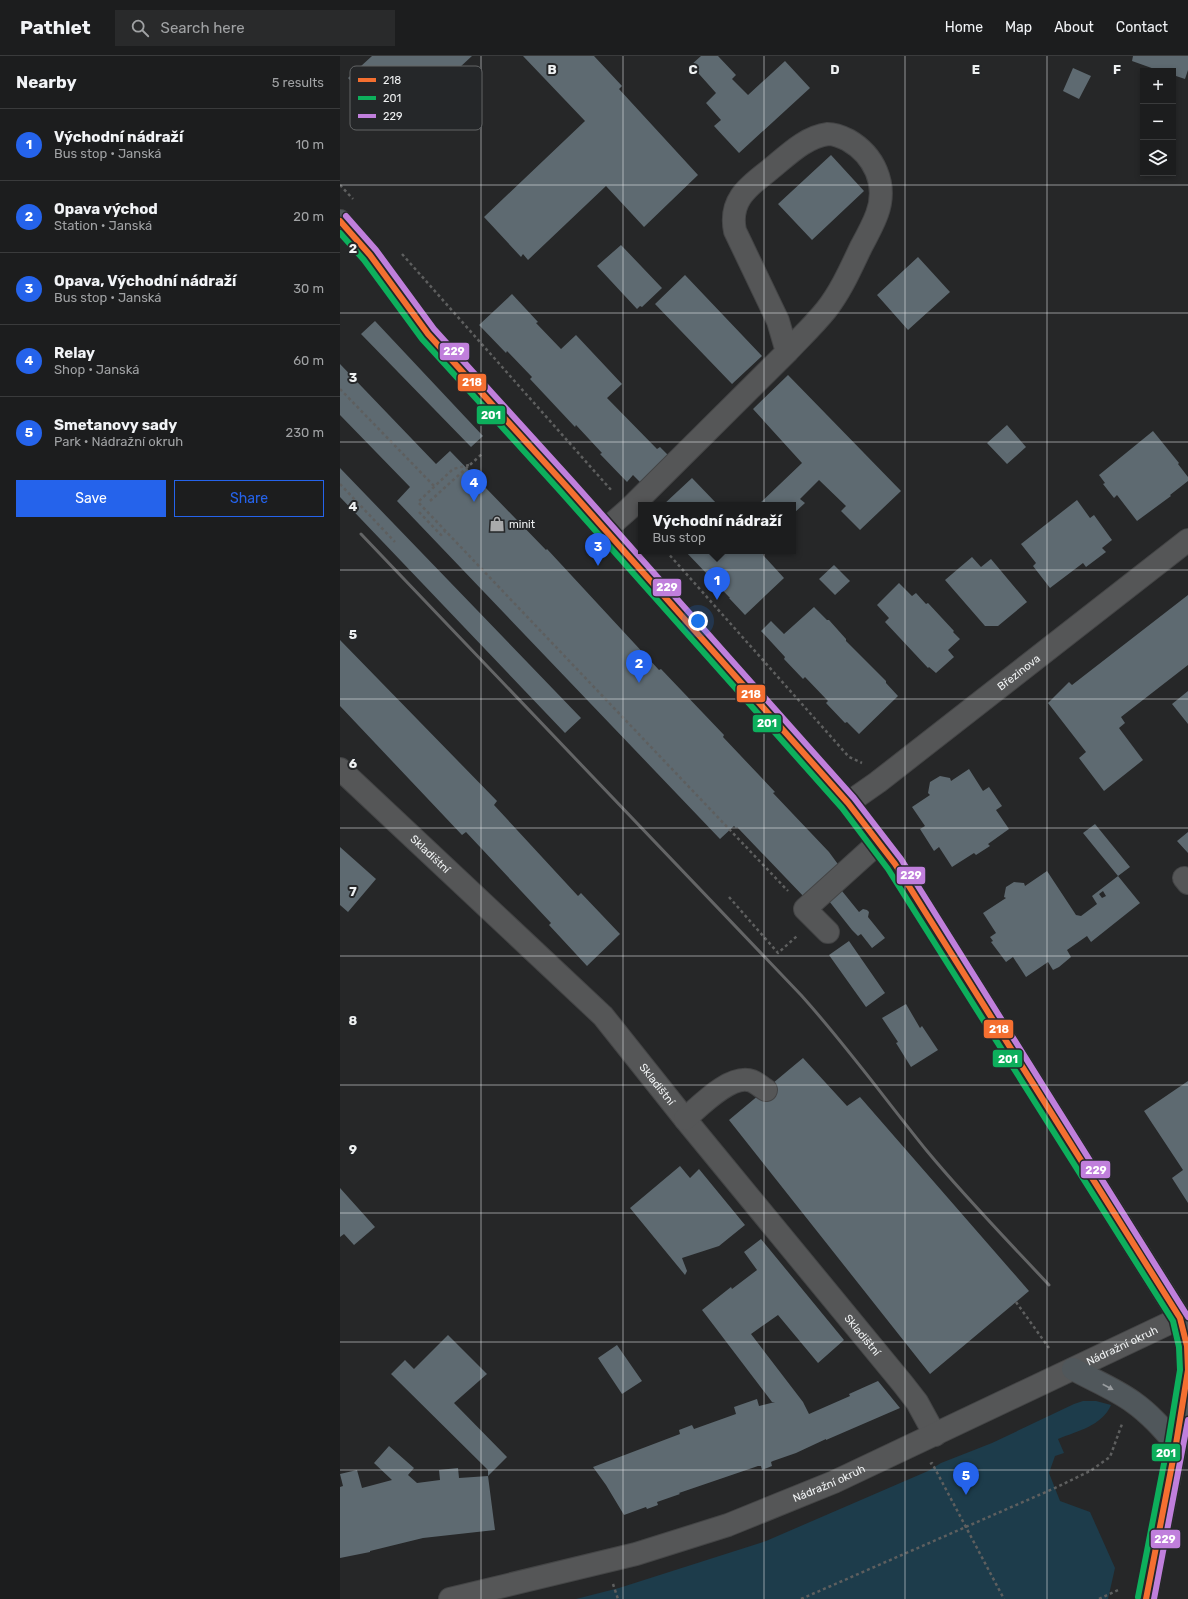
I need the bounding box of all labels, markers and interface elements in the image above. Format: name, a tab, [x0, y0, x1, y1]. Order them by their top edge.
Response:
search box	[115, 10, 395, 46]
text: Pathlet	[20, 16, 91, 39]
icon: search	[129, 17, 151, 39]
text: Search here	[161, 19, 245, 37]
text: Home	[945, 19, 983, 36]
text: Map	[1005, 19, 1032, 36]
text: About	[1054, 19, 1094, 36]
text: Contact	[1116, 19, 1168, 36]
text: B	[547, 62, 557, 77]
text: C	[688, 62, 698, 77]
text: D	[830, 62, 840, 77]
text: E	[972, 62, 980, 77]
text: F	[1113, 62, 1121, 77]
legend	[350, 66, 482, 130]
map controls	[1140, 68, 1176, 176]
button: +	[1140, 68, 1176, 104]
text: Nearby	[16, 72, 77, 92]
text: 218	[383, 74, 401, 87]
text: 5 results	[272, 75, 324, 90]
text: 201	[383, 92, 401, 105]
button: −	[1140, 104, 1176, 140]
text: 229	[383, 110, 402, 123]
text: Východní nádraží	[54, 128, 183, 146]
text: 1	[26, 137, 32, 152]
text: 10 m	[295, 137, 324, 152]
button: layers	[1140, 140, 1176, 176]
text: Bus stop · Janská	[54, 146, 162, 161]
text: Opava východ	[54, 200, 158, 218]
text: 2	[25, 209, 33, 224]
text: 20 m	[293, 209, 324, 224]
text: Station · Janská	[54, 218, 152, 233]
text: 2	[349, 241, 357, 256]
text: Opava, Východní nádraží	[54, 272, 236, 290]
text: 3	[25, 281, 33, 296]
text: 30 m	[293, 281, 324, 296]
text: Bus stop · Janská	[54, 290, 162, 305]
line badge: 229	[439, 342, 470, 361]
text: Relay	[54, 344, 95, 362]
text: 229	[443, 345, 465, 358]
text: 4	[25, 353, 33, 368]
text: 60 m	[293, 353, 324, 368]
text: Shop · Janská	[54, 362, 140, 377]
text: 3	[349, 370, 358, 385]
line badge: 218	[457, 373, 487, 392]
text: 218	[462, 376, 482, 389]
line badge: 201	[476, 405, 506, 425]
text: 201	[481, 409, 501, 422]
text: Smetanovy sady	[54, 416, 177, 434]
text: 5	[25, 425, 33, 440]
text: 230 m	[286, 425, 324, 440]
text: Park · Nádražní okruh	[54, 434, 183, 449]
pin: 4	[461, 469, 487, 502]
button: Save	[16, 480, 166, 517]
button: Share	[174, 480, 324, 517]
text: 4	[349, 499, 358, 514]
popup	[638, 502, 796, 554]
text: Východní nádraží	[652, 512, 782, 530]
shop icon: minit	[488, 515, 506, 533]
place label: minit	[509, 518, 536, 531]
text: Bus stop	[652, 530, 706, 545]
pin: 3	[585, 533, 611, 566]
pin: 1	[704, 567, 730, 600]
line badge: 229	[652, 578, 682, 597]
text: 229	[656, 581, 678, 594]
your location	[688, 611, 708, 631]
text: 5	[349, 627, 357, 642]
pin: 2	[626, 650, 652, 683]
street label: Březinova	[995, 652, 1043, 693]
line badge: 218	[736, 684, 766, 703]
text: 218	[741, 688, 761, 701]
line badge: 201	[752, 714, 782, 733]
text: 201	[757, 717, 777, 730]
text: 6	[349, 756, 358, 771]
street label: Skladištní	[407, 832, 454, 877]
line badge: 229	[896, 866, 926, 885]
text: 229	[900, 869, 922, 882]
text: 7	[349, 884, 357, 899]
text: 8	[349, 1013, 358, 1028]
line badge: 218	[983, 1019, 1014, 1039]
text: 218	[989, 1023, 1009, 1036]
line badge: 201	[992, 1049, 1023, 1068]
text: 201	[998, 1053, 1018, 1066]
street label: Skladištní	[636, 1061, 678, 1109]
text: 9	[349, 1142, 357, 1157]
line badge: 229	[1080, 1160, 1111, 1179]
text: 229	[1085, 1164, 1107, 1177]
street label: Skladištní	[841, 1312, 884, 1360]
street label: Nádražní okruh	[1084, 1323, 1160, 1368]
one-way arrow	[1102, 1384, 1114, 1390]
line badge: 201	[1151, 1443, 1181, 1462]
text: 201	[1156, 1447, 1176, 1460]
street label: Nádražní okruh	[791, 1462, 867, 1505]
pin: 5	[953, 1462, 979, 1495]
line badge: 229	[1150, 1529, 1181, 1549]
text: 229	[1154, 1533, 1176, 1546]

